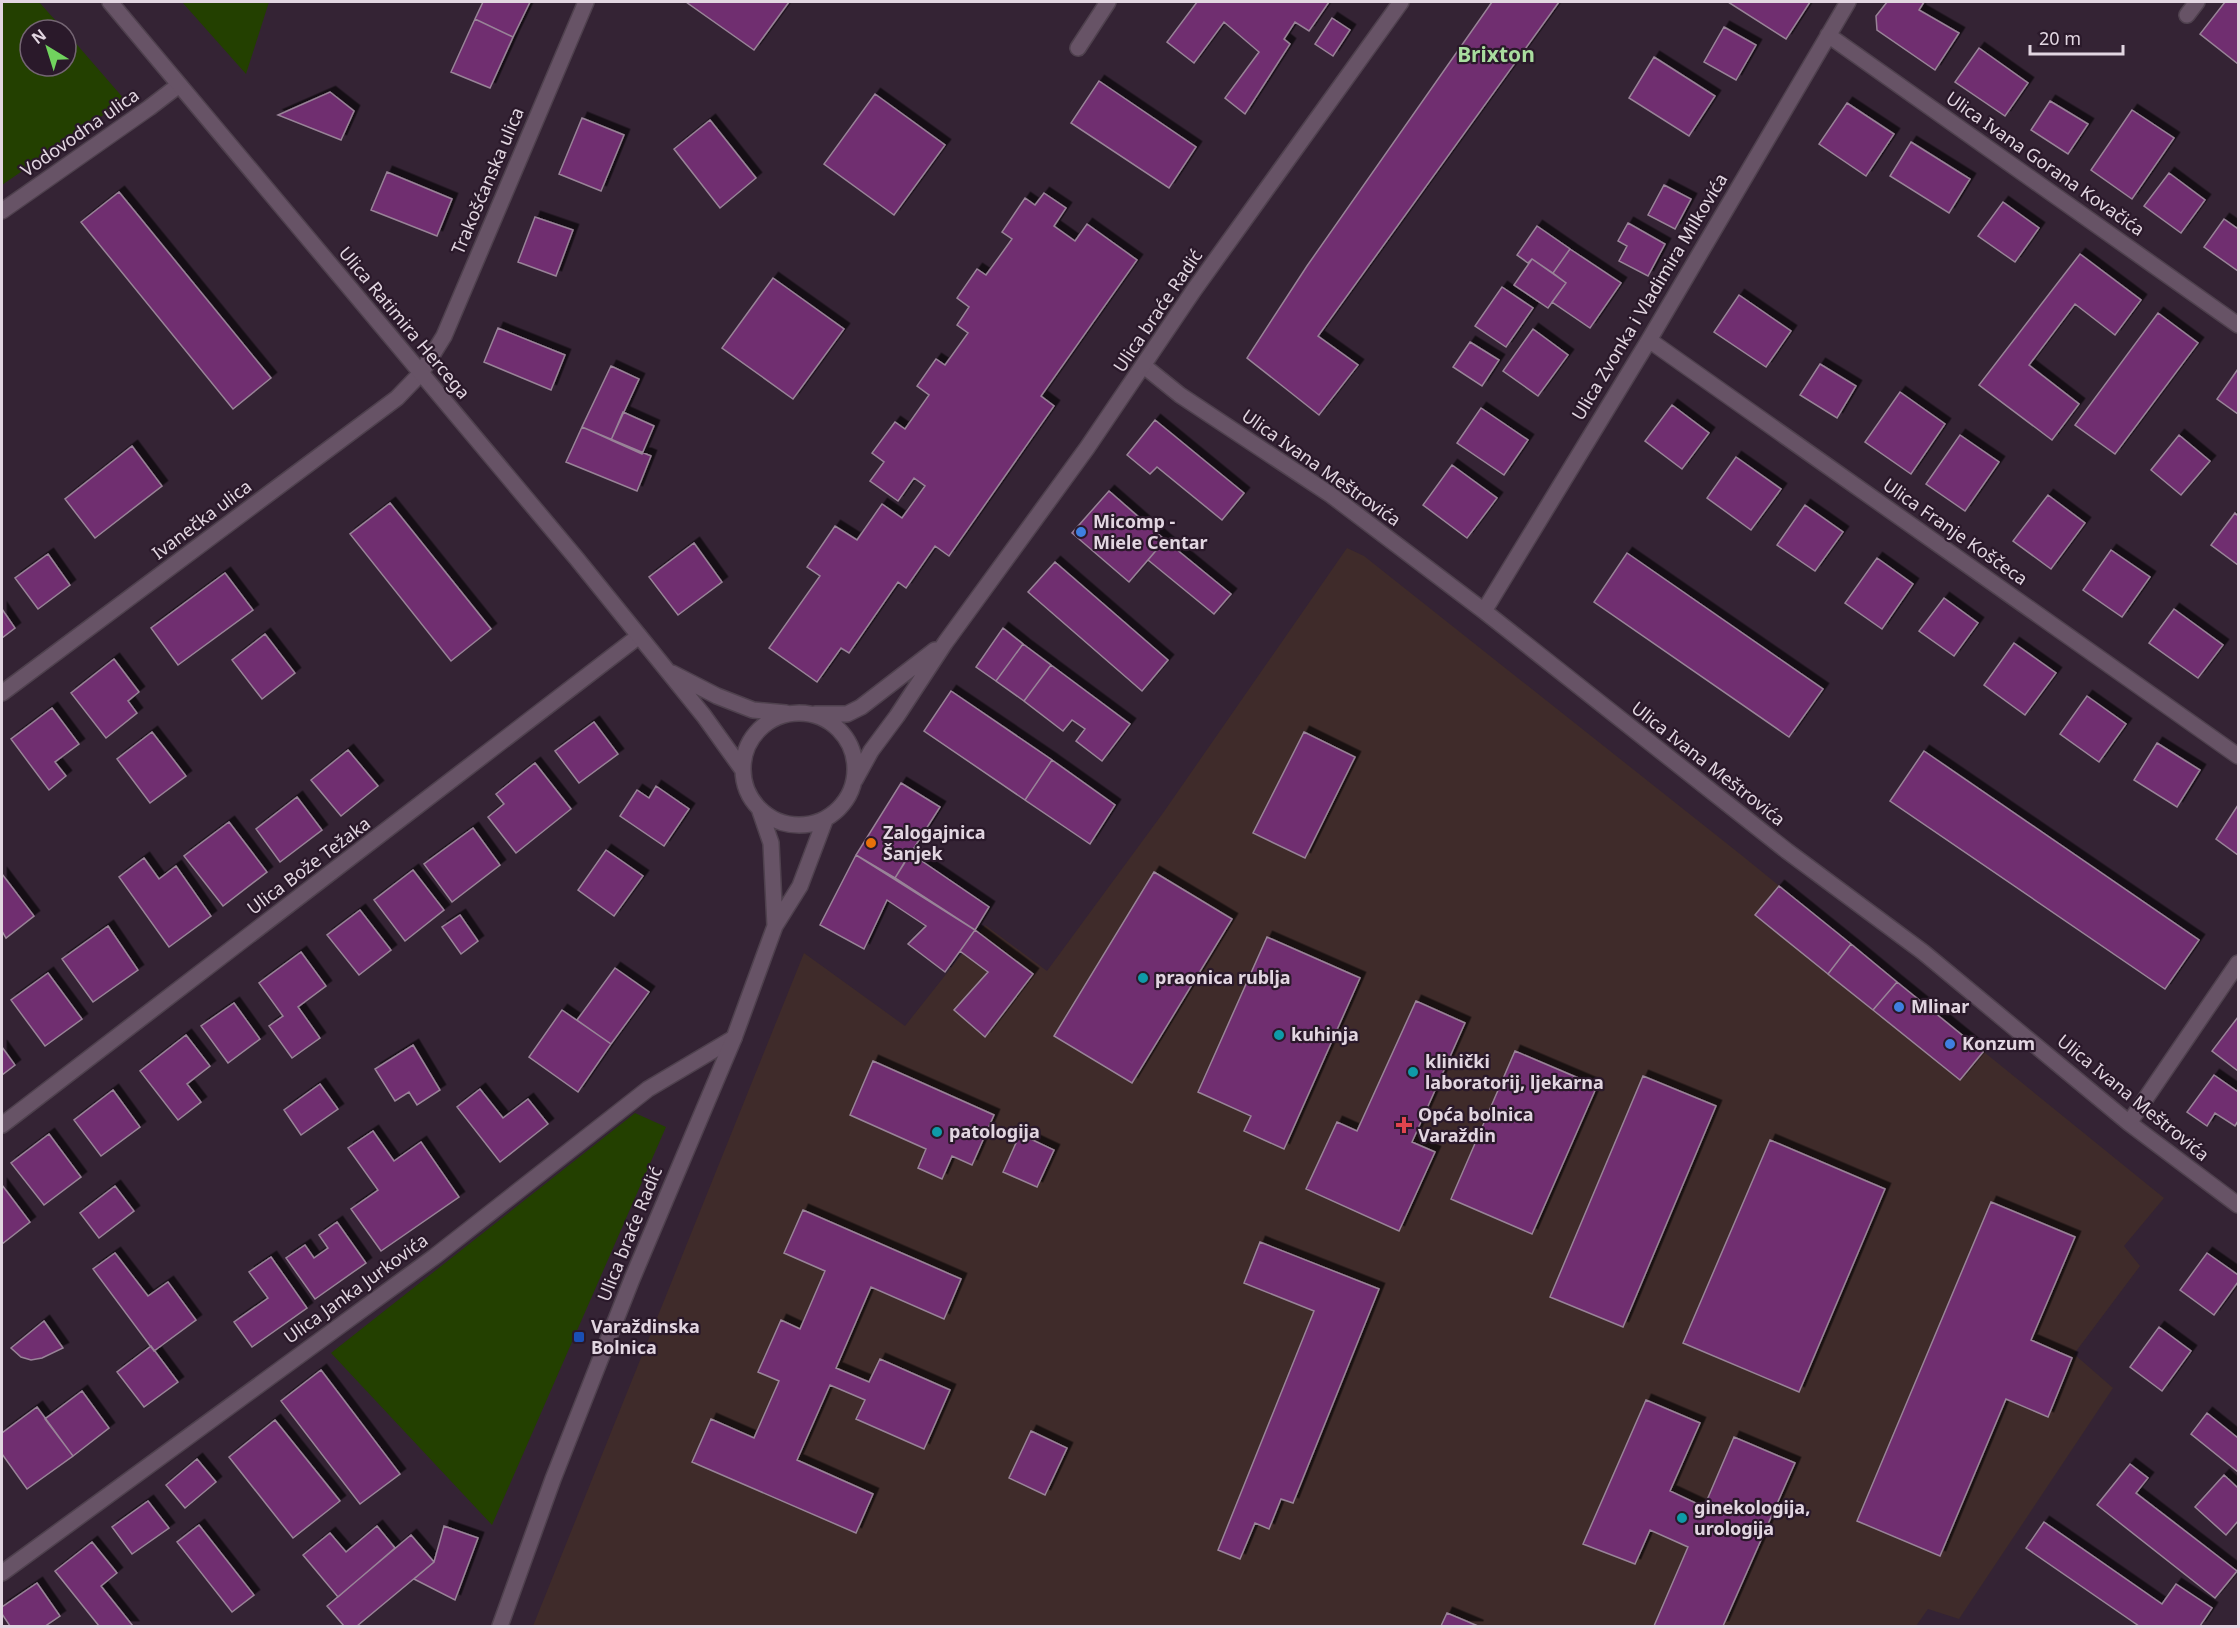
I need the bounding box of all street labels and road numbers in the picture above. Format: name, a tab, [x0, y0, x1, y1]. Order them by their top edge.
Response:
street label: Vodovodna ulica	[16, 82, 143, 182]
street label: Ulica Ivana Gorana Kovačića	[1942, 85, 2150, 241]
street label: Trakošćanska ulica	[445, 103, 529, 258]
street label: Ulica Zvonka i Vladimira Milkovića	[1566, 169, 1733, 424]
street label: Ulica Ratimira Hercega	[334, 241, 476, 404]
street label: Ulica braće Radić	[1107, 244, 1207, 377]
street label: Ulica Ivana Meštrovića	[1237, 403, 1406, 531]
street label: Ulica Franje Koščeca	[1879, 472, 2033, 590]
street label: Ivanečka ulica	[147, 474, 256, 565]
street label: Ulica Ivana Meštrovića	[1627, 696, 1790, 831]
street label: Ulica Bože Težaka	[242, 811, 375, 919]
street label: Ulica Ivana Meštrovića	[2053, 1028, 2215, 1166]
street label: Ulica braće Radić	[591, 1162, 667, 1305]
street label: Ulica Janka Jurkovića	[279, 1228, 432, 1349]

